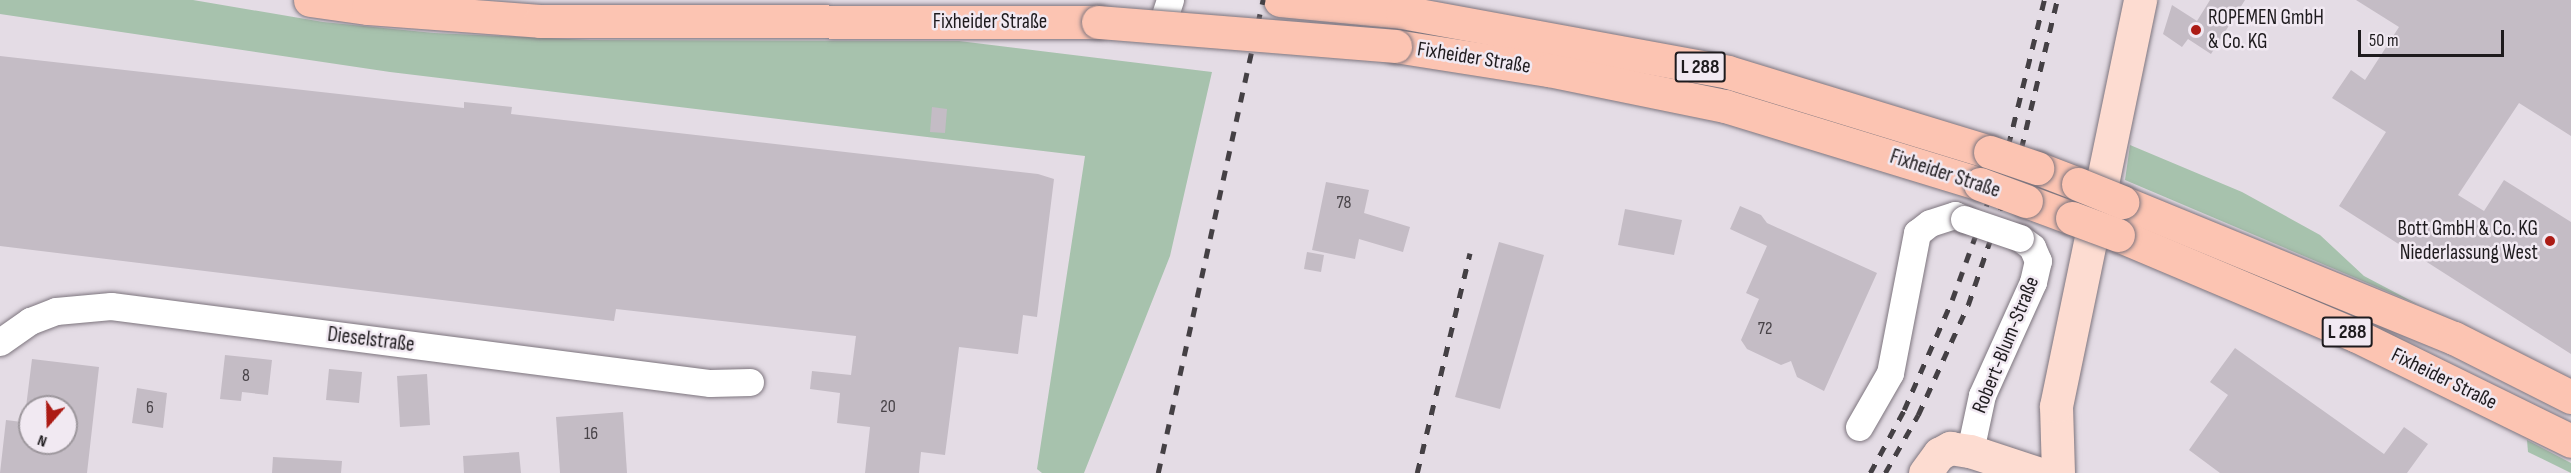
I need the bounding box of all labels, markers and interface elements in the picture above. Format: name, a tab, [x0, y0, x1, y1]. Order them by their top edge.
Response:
place label: ROPEMEN GmbH & Co. KG	[2208, 5, 2324, 55]
street label: Fixheider Straße	[933, 9, 1047, 35]
scale bar	[2361, 18, 2506, 56]
marker: ROPEMEN GmbH & Co. KG	[2189, 23, 2203, 37]
text: 50 m	[2369, 30, 2399, 51]
street label: Fixheider Straße	[1416, 37, 1532, 79]
road number: L 288	[1674, 50, 1726, 84]
street label: Fixheider Straße	[1887, 144, 2003, 204]
house number: 78	[1336, 192, 1352, 214]
place label: Bott GmbH & Co. KG Niederlassung West	[2398, 216, 2538, 266]
marker: Bott GmbH & Co. KG Niederlassung West	[2543, 234, 2557, 248]
street label: Robert-Blum-Straße	[1967, 273, 2045, 417]
road number: L 288	[2322, 315, 2372, 349]
house number: 72	[1758, 318, 1772, 340]
street label: Dieselstraße	[326, 322, 416, 358]
street label: Fixheider Straße	[2387, 343, 2501, 415]
house number: 8	[242, 365, 250, 387]
north arrow	[18, 395, 78, 455]
house number: 20	[880, 396, 896, 418]
house number: 6	[146, 397, 154, 419]
house number: 16	[584, 423, 598, 445]
text: N	[35, 430, 50, 451]

